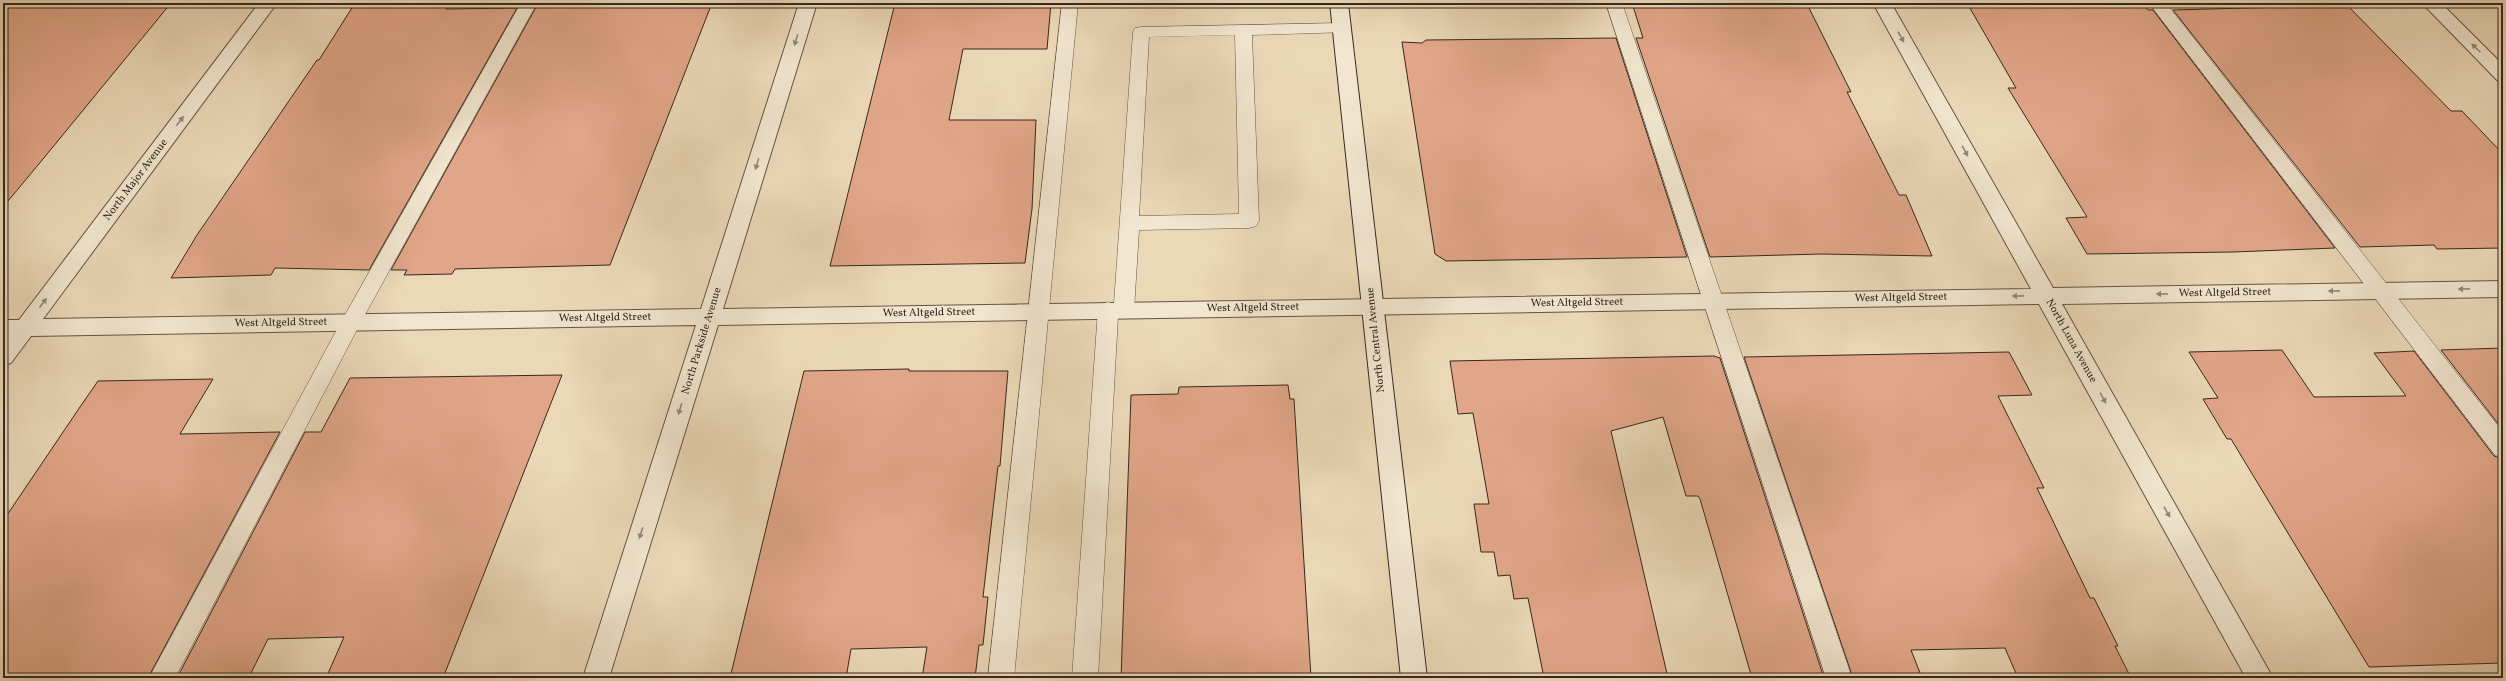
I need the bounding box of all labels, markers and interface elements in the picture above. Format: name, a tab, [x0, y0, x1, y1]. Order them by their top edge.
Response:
one-way arrow	[1898, 31, 1905, 43]
one-way arrow	[793, 35, 799, 47]
one-way arrow	[2471, 43, 2480, 53]
one-way arrow	[176, 115, 184, 126]
street label: North Major Avenue	[100, 136, 172, 224]
one-way arrow	[1961, 145, 1968, 156]
one-way arrow	[754, 159, 760, 171]
street label: West Altgeld Street	[2179, 285, 2271, 301]
street label: North Parkside Avenue	[679, 286, 725, 396]
one-way arrow	[2458, 286, 2470, 293]
street label: North Central Avenue	[1363, 287, 1389, 393]
one-way arrow	[2328, 288, 2340, 295]
street label: West Altgeld Street	[1855, 290, 1947, 306]
one-way arrow	[2155, 291, 2168, 297]
one-way arrow	[2011, 293, 2024, 299]
street label: West Altgeld Street	[1531, 295, 1623, 311]
street label: North Luna Avenue	[2042, 296, 2100, 386]
one-way arrow	[39, 298, 47, 309]
street label: West Altgeld Street	[1207, 300, 1299, 316]
street label: West Altgeld Street	[883, 305, 975, 321]
street label: West Altgeld Street	[559, 310, 651, 326]
street label: West Altgeld Street	[235, 315, 327, 331]
one-way arrow	[2100, 393, 2107, 404]
one-way arrow	[677, 403, 683, 415]
one-way arrow	[2163, 506, 2170, 518]
one-way arrow	[638, 527, 644, 539]

